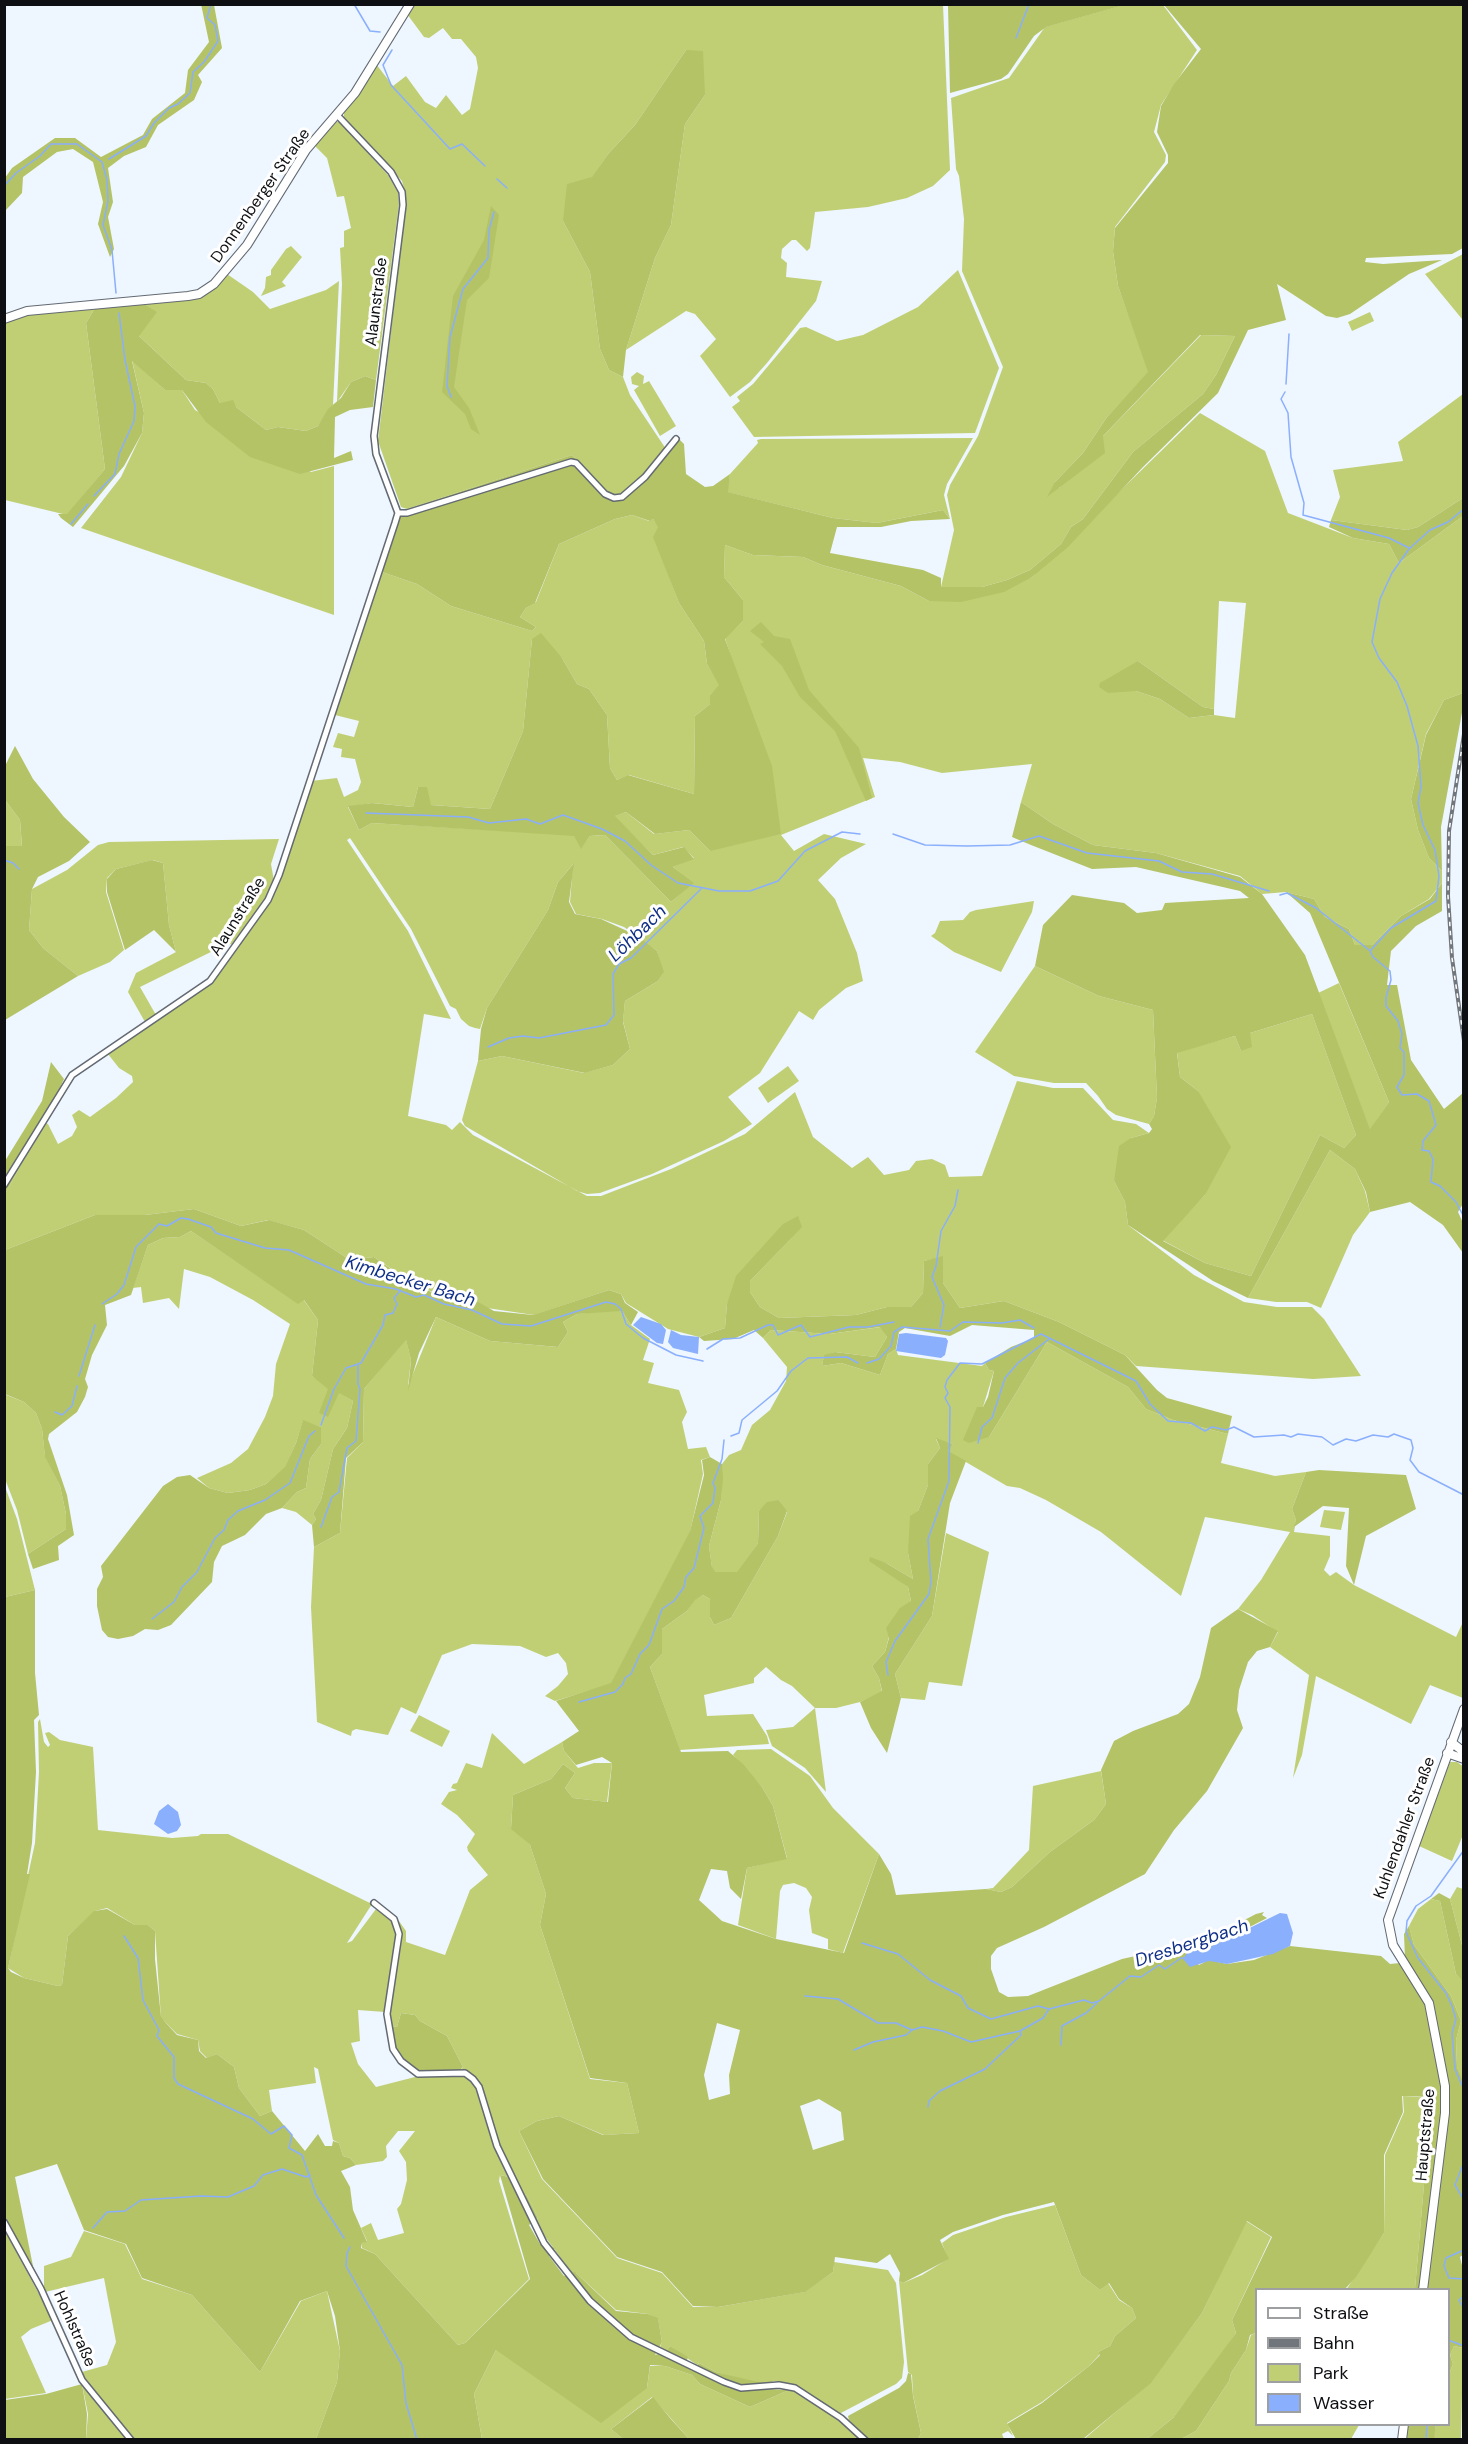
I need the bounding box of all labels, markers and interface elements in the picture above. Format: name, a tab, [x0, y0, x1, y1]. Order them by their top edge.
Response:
street label: Donnenberger Straße	[207, 125, 315, 267]
street label: Alaunstraße	[362, 257, 392, 347]
street label: Alaunstraße	[206, 874, 270, 960]
water label: Löhbach	[605, 901, 671, 967]
water label: Kimbecker Bach	[342, 1252, 478, 1312]
street label: Kuhlendahler Straße	[1370, 1754, 1440, 1902]
water label: Dresbergbach	[1132, 1915, 1252, 1973]
street label: Hauptstraße	[1412, 2088, 1440, 2182]
street label: Hohlstraße	[49, 2288, 99, 2370]
legend	[1255, 2288, 1450, 2426]
text: Straße	[1313, 2301, 1369, 2325]
text: Bahn	[1313, 2331, 1354, 2355]
text: Park	[1313, 2361, 1349, 2385]
text: Wasser	[1313, 2391, 1374, 2415]

